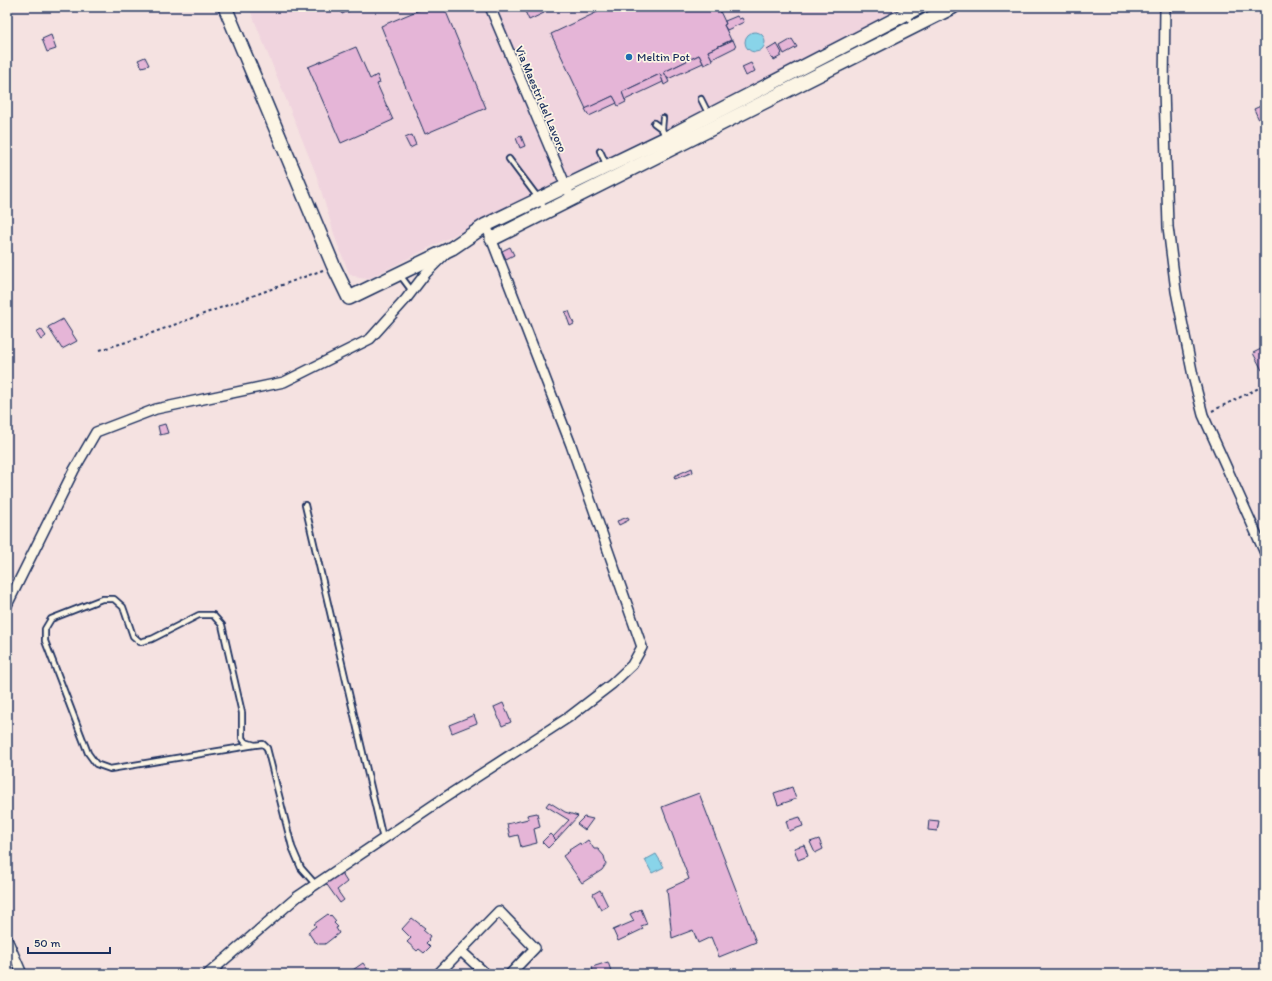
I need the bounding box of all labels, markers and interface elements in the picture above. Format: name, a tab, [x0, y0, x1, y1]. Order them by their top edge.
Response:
street label: Via Maestri del Lavoro	[512, 44, 570, 154]
place label: Meltin Pot	[637, 50, 691, 64]
marker: Meltin Pot	[624, 52, 634, 62]
scale bar	[28, 929, 110, 955]
text: 50 m	[34, 936, 60, 950]

